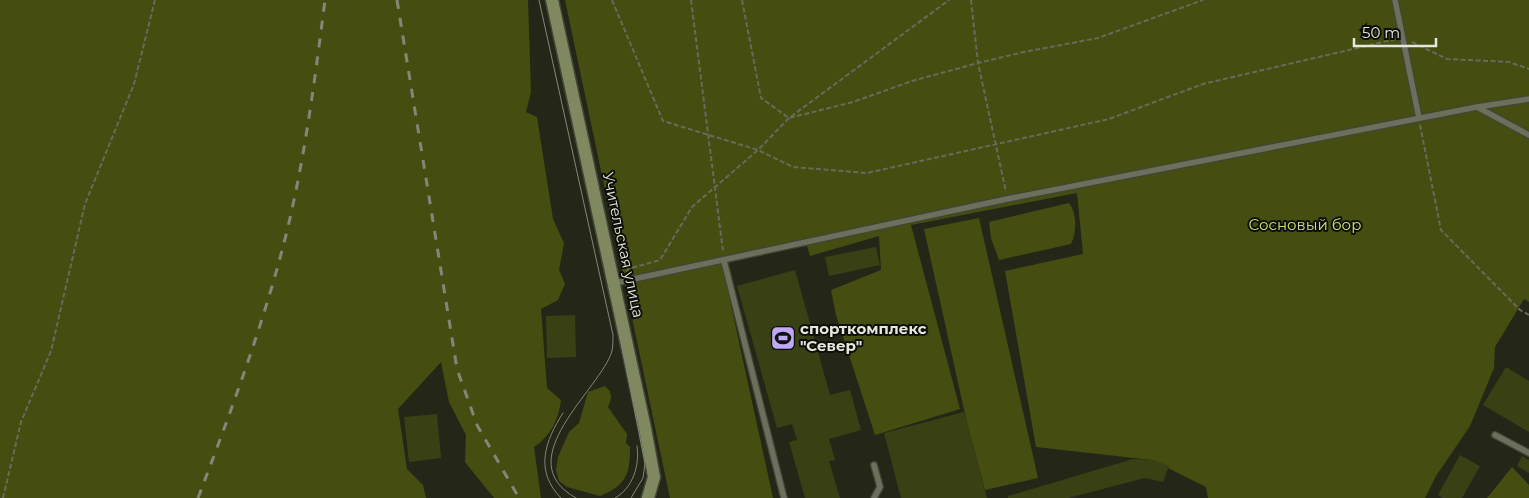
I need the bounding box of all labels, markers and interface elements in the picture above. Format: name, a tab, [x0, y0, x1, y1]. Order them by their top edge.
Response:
scale bar	[1354, 15, 1436, 47]
text: 50 m	[1362, 23, 1400, 42]
street label: Учительская улица	[599, 170, 648, 319]
park label: Сосновый бор	[1249, 215, 1361, 234]
place label: спорткомплекс "Север"	[800, 319, 927, 355]
sports icon: спорткомплекс "Север"	[770, 325, 796, 351]

